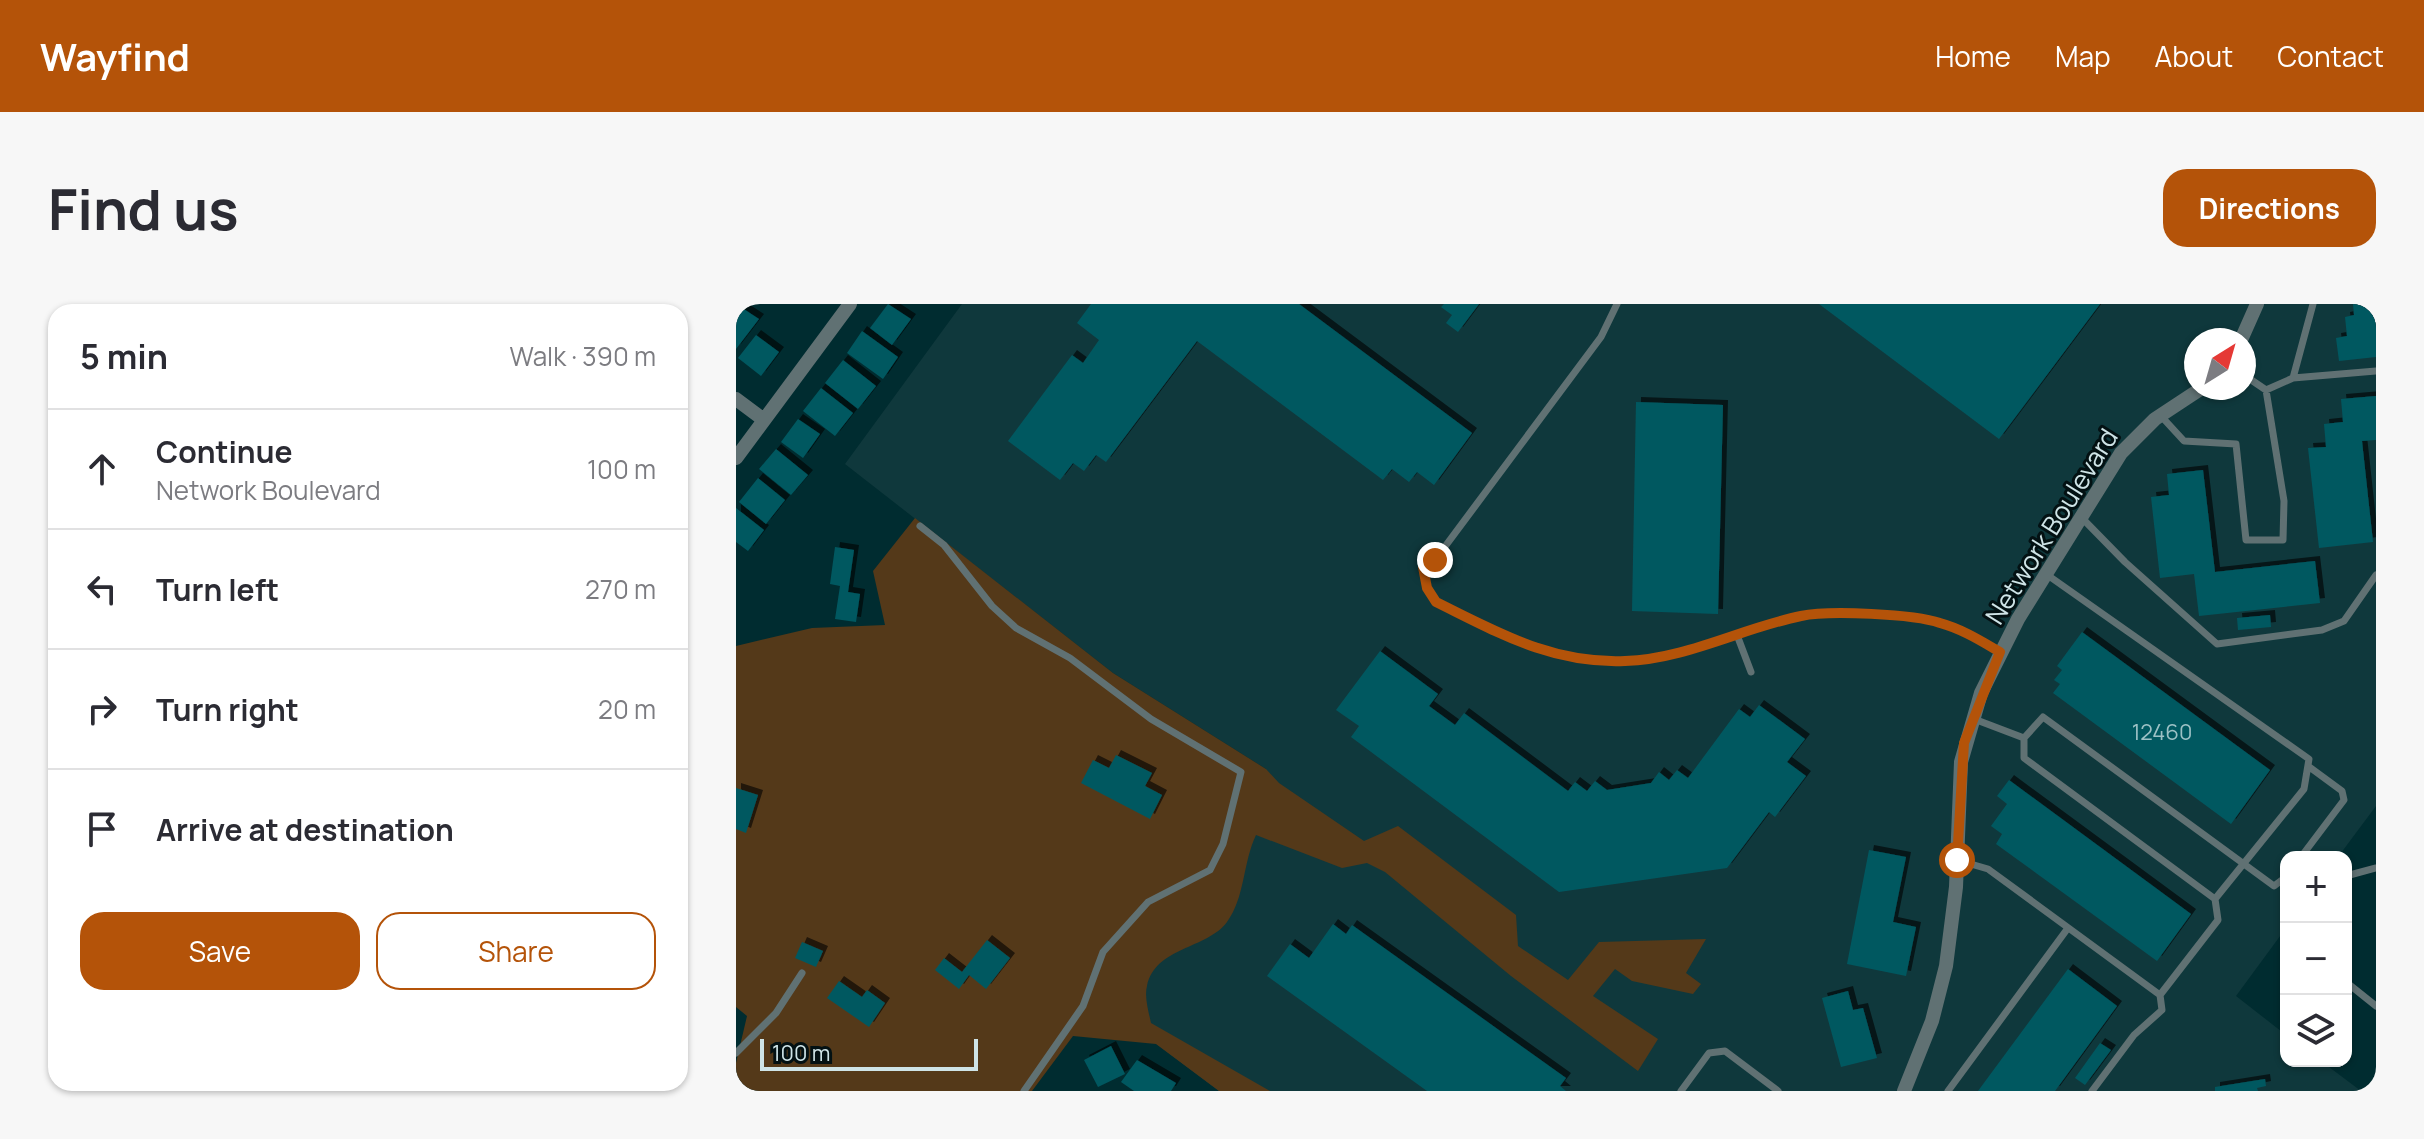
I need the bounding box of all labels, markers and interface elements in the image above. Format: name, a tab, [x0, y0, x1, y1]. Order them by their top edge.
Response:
text: Wayfind	[40, 30, 190, 82]
text: Home	[1935, 37, 2011, 75]
text: Map	[2055, 37, 2111, 75]
text: About	[2155, 37, 2233, 75]
text: Contact	[2277, 37, 2384, 75]
button: Directions	[2163, 169, 2376, 247]
text: Find us	[48, 170, 239, 247]
north arrow	[2184, 328, 2256, 400]
text: 5 min	[80, 333, 168, 379]
text: Walk · 390 m	[510, 338, 656, 374]
street label: Network Boulevard	[1976, 421, 2126, 631]
text: Continue	[156, 431, 292, 472]
icon: ahead	[80, 447, 124, 491]
text: 100 m	[587, 451, 656, 487]
text: Network Boulevard	[156, 472, 381, 508]
route end	[1417, 542, 1453, 578]
icon: left	[80, 567, 124, 611]
text: Turn left	[156, 569, 279, 610]
text: 270 m	[585, 571, 656, 607]
icon: right	[80, 687, 124, 731]
text: Turn right	[156, 689, 299, 730]
text: 20 m	[598, 691, 656, 727]
house number: 12460	[2132, 717, 2192, 747]
icon: arrive	[80, 807, 124, 851]
text: Arrive at destination	[156, 809, 454, 850]
route start	[1939, 842, 1975, 878]
map controls	[2280, 851, 2352, 1067]
button: +	[2280, 851, 2352, 923]
button: Save	[80, 912, 360, 990]
button: Share	[376, 912, 656, 990]
button: −	[2280, 923, 2352, 995]
button: layers	[2280, 995, 2352, 1067]
scale bar	[760, 1035, 978, 1071]
text: 100 m	[772, 1038, 830, 1068]

